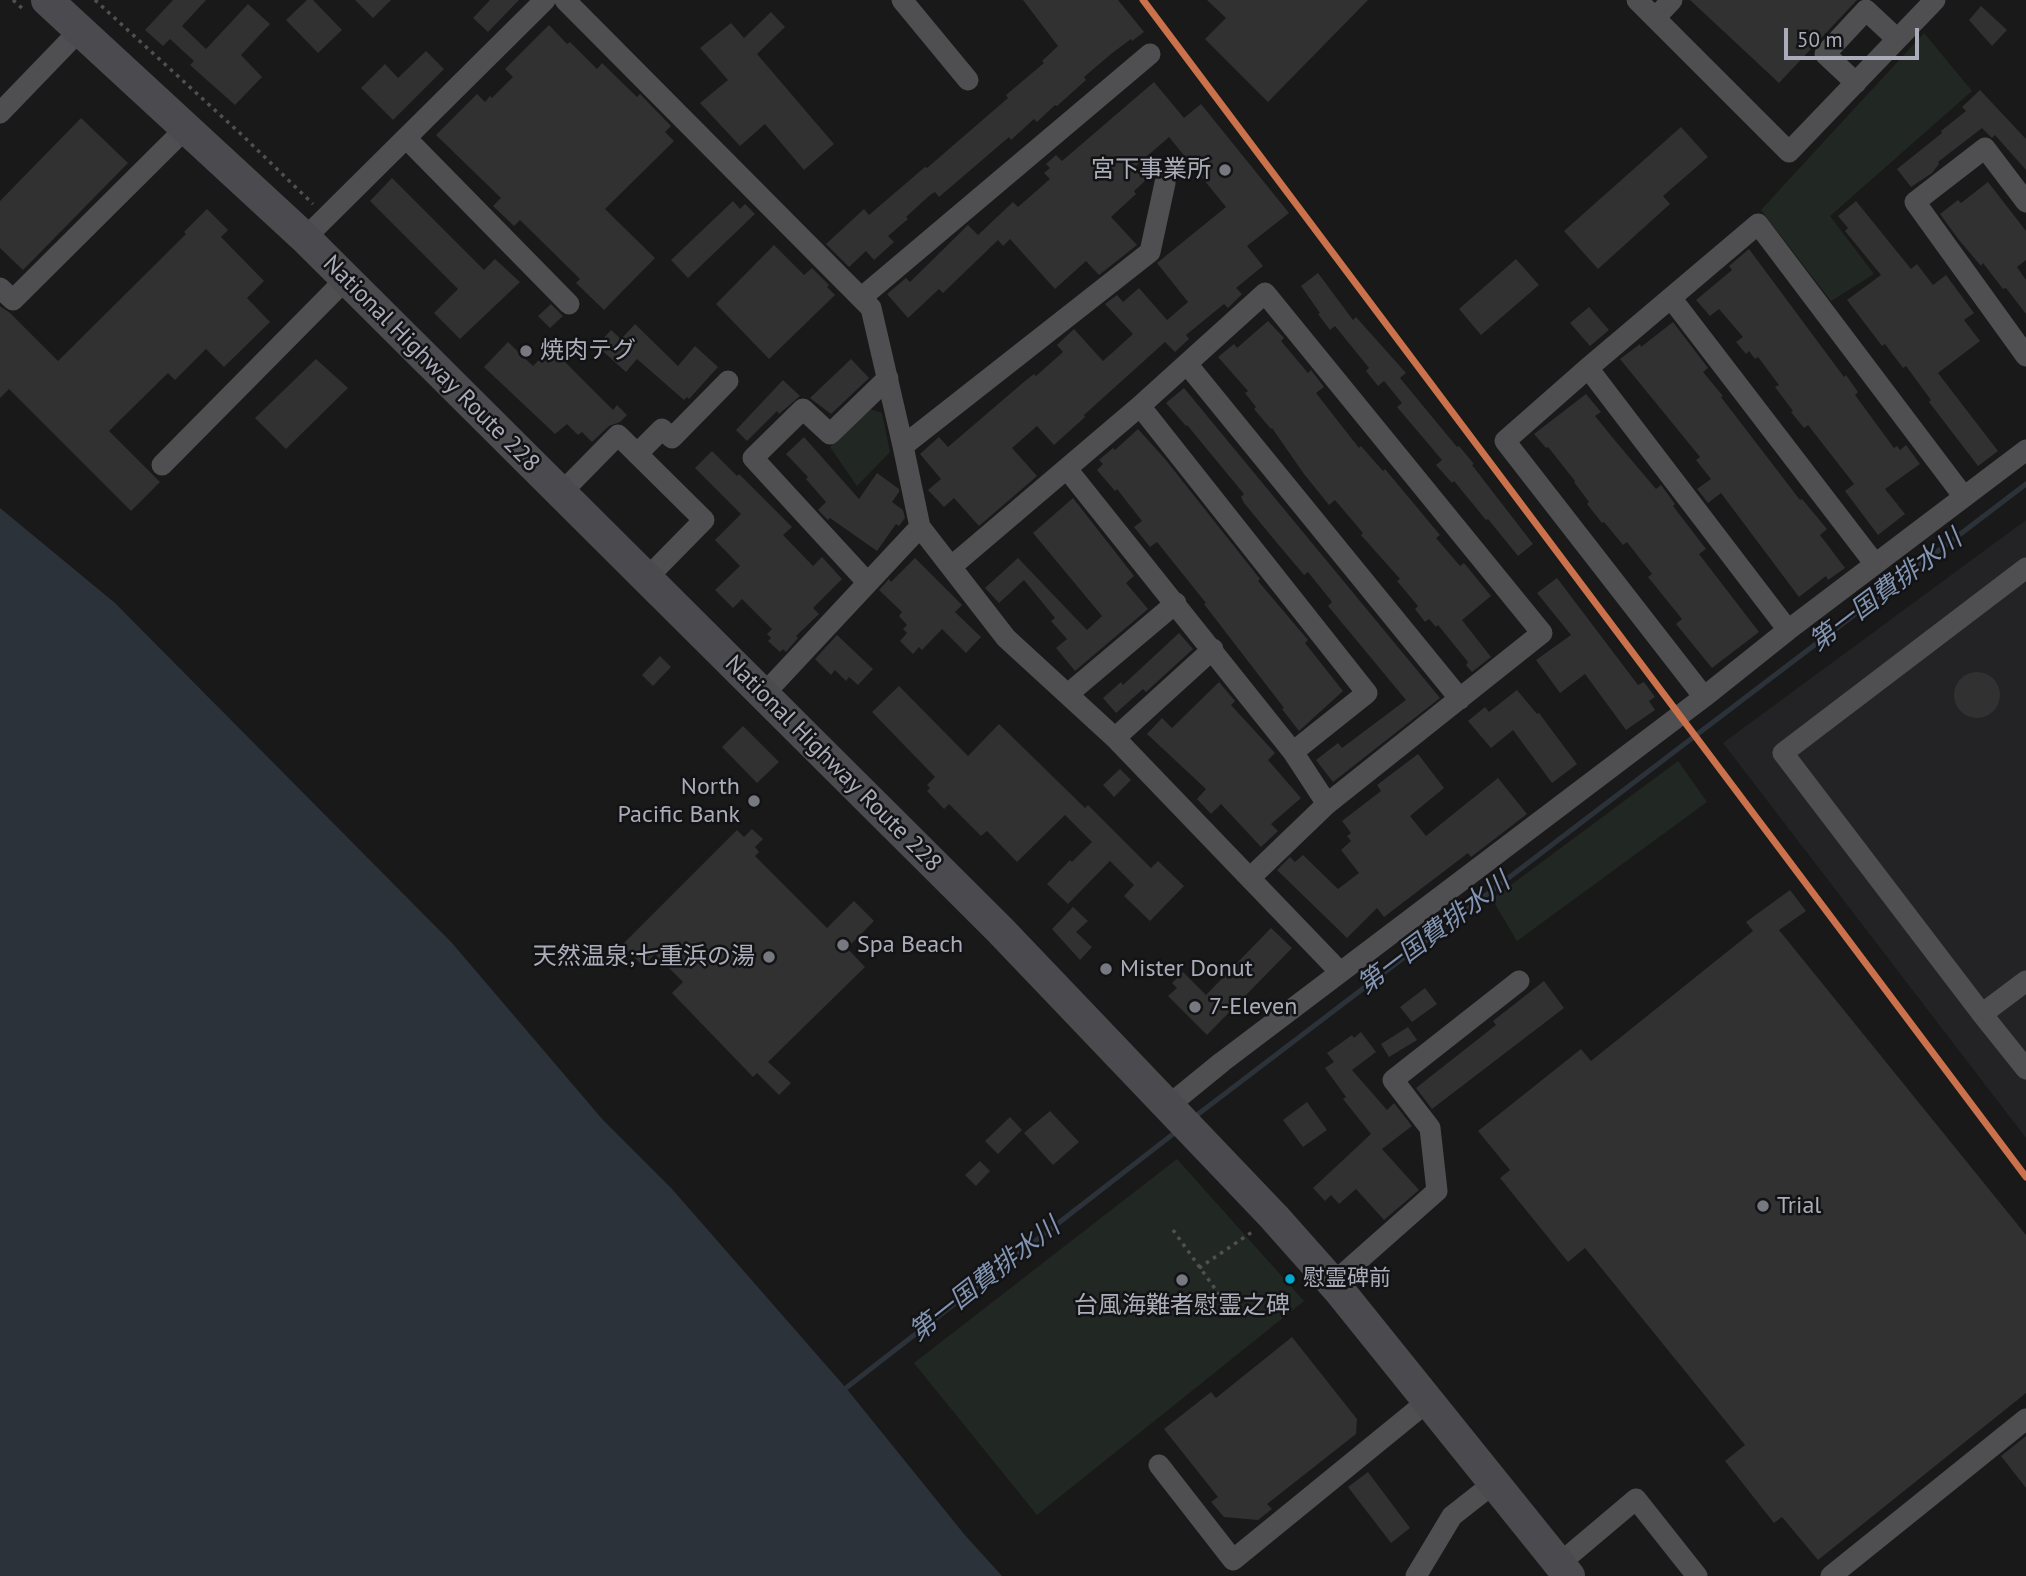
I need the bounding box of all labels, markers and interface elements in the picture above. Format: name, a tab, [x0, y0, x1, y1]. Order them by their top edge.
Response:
scale bar	[1788, 14, 1923, 58]
text: 50 m	[1797, 26, 1843, 53]
place label: 宮下事業所	[1091, 156, 1211, 184]
marker: 宮下事業所	[1217, 162, 1233, 178]
street label: National Highway Route 228	[317, 250, 545, 478]
place label: 焼肉テグ	[540, 337, 636, 365]
marker: 焼肉テグ	[518, 343, 534, 359]
water label: 第一国費排水川	[1804, 524, 1968, 658]
street label: National Highway Route 228	[719, 650, 947, 878]
place label: North Pacific Bank	[618, 773, 740, 829]
marker: North Pacific Bank	[746, 793, 762, 809]
water label: 第一国費排水川	[1352, 867, 1516, 1001]
place label: Spa Beach	[857, 931, 963, 959]
marker: Spa Beach	[835, 937, 851, 953]
place label: 天然温泉;七重浜の湯	[533, 943, 755, 971]
marker: 天然温泉;七重浜の湯	[761, 949, 777, 965]
place label: Mister Donut	[1120, 955, 1253, 983]
marker: Mister Donut	[1098, 961, 1114, 977]
place label: 7-Eleven	[1209, 993, 1297, 1021]
marker: 7-Eleven	[1187, 999, 1203, 1015]
place label: Trial	[1777, 1192, 1821, 1220]
marker: Trial	[1755, 1198, 1771, 1214]
water label: 第一国費排水川	[904, 1212, 1066, 1348]
place label: 慰霊碑前	[1303, 1266, 1391, 1292]
marker: 台風海難者慰霊之碑	[1174, 1272, 1190, 1288]
marker: 慰霊碑前	[1283, 1272, 1297, 1286]
place label: 台風海難者慰霊之碑	[1074, 1292, 1290, 1320]

